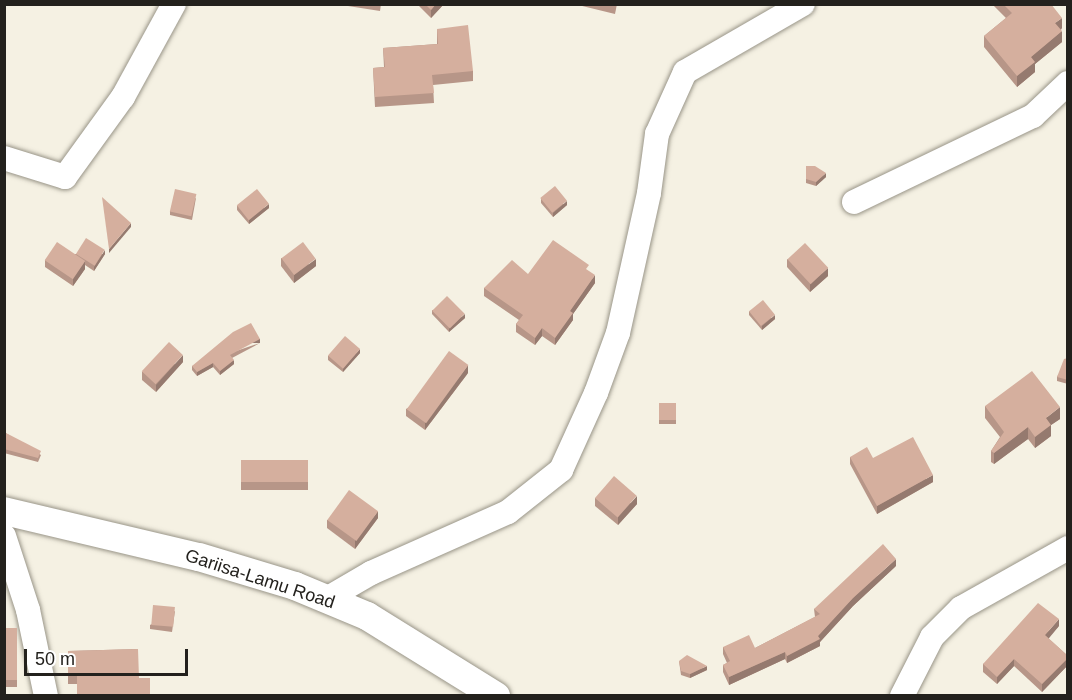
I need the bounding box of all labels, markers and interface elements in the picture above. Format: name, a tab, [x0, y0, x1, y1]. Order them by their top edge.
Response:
street label: Gariisa-Lamu Road	[182, 545, 338, 613]
scale bar	[27, 637, 190, 675]
text: 50 m	[35, 649, 75, 669]

